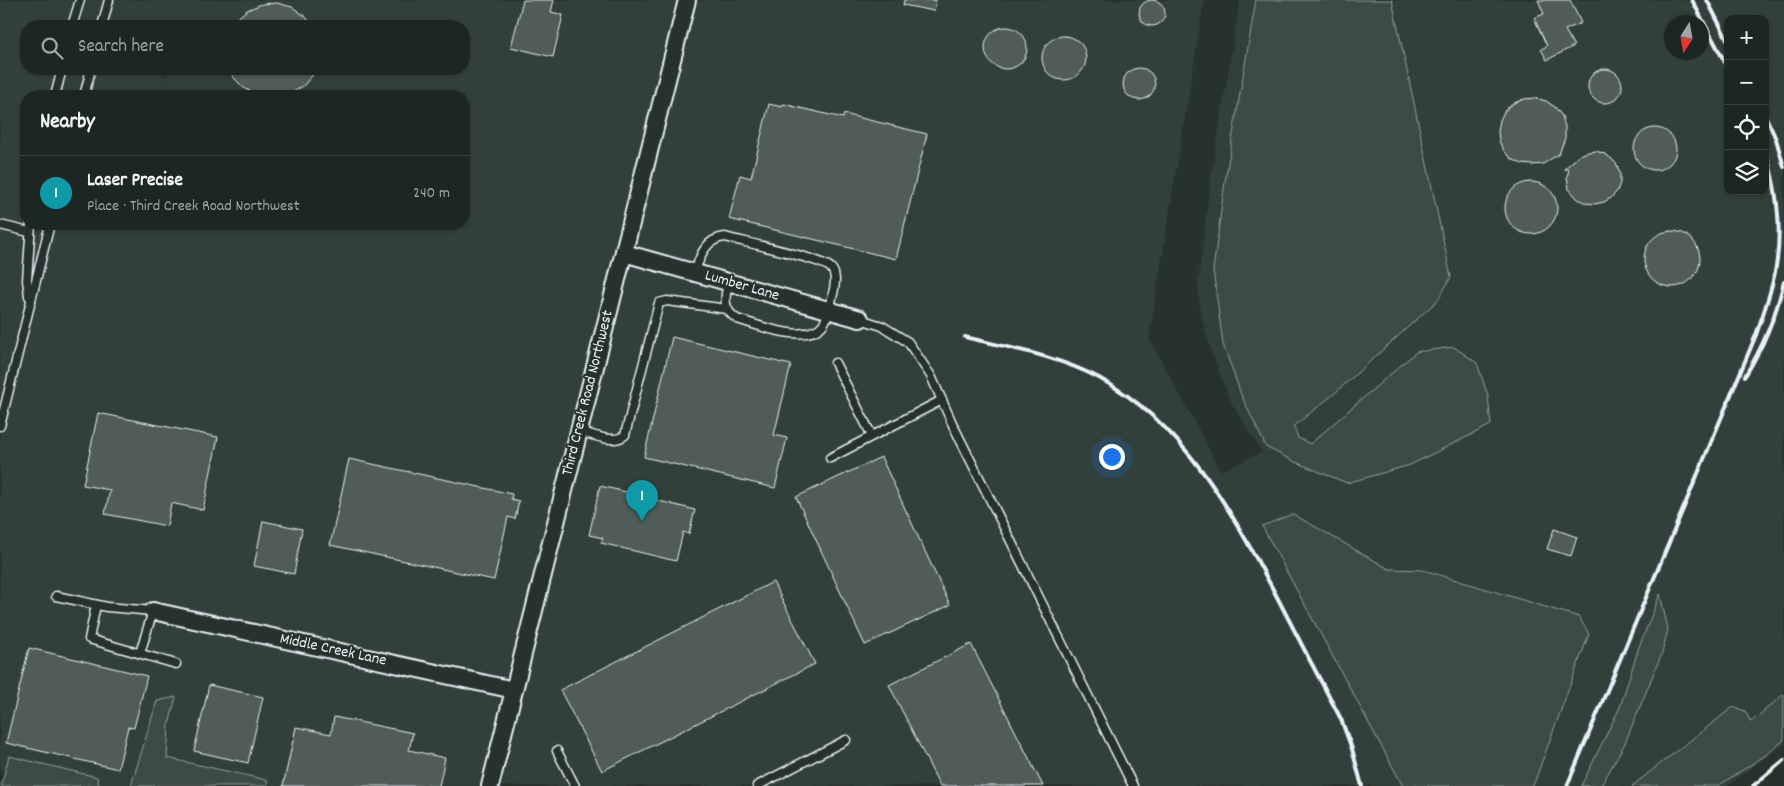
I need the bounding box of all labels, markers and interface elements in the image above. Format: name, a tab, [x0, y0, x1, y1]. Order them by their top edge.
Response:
north arrow	[1664, 15, 1709, 60]
map controls	[1724, 15, 1769, 195]
button: +	[1724, 15, 1769, 60]
search box	[20, 20, 470, 75]
icon: search	[38, 34, 66, 62]
text: Search here	[78, 34, 164, 61]
button: −	[1724, 60, 1769, 105]
button: locate	[1724, 105, 1769, 150]
text: Nearby	[40, 108, 95, 138]
button: layers	[1724, 150, 1769, 195]
text: Laser Precise	[87, 168, 183, 195]
text: 1	[54, 182, 58, 205]
text: 240 m	[413, 182, 450, 205]
text: Place · Third Creek Road Northwest	[87, 195, 300, 218]
street label: Lumber Lane	[702, 264, 782, 308]
street label: Third Creek Road Northwest	[556, 308, 620, 478]
your location	[1099, 444, 1125, 470]
pin: 1	[626, 480, 658, 521]
street label: Middle Creek Lane	[278, 627, 388, 673]

